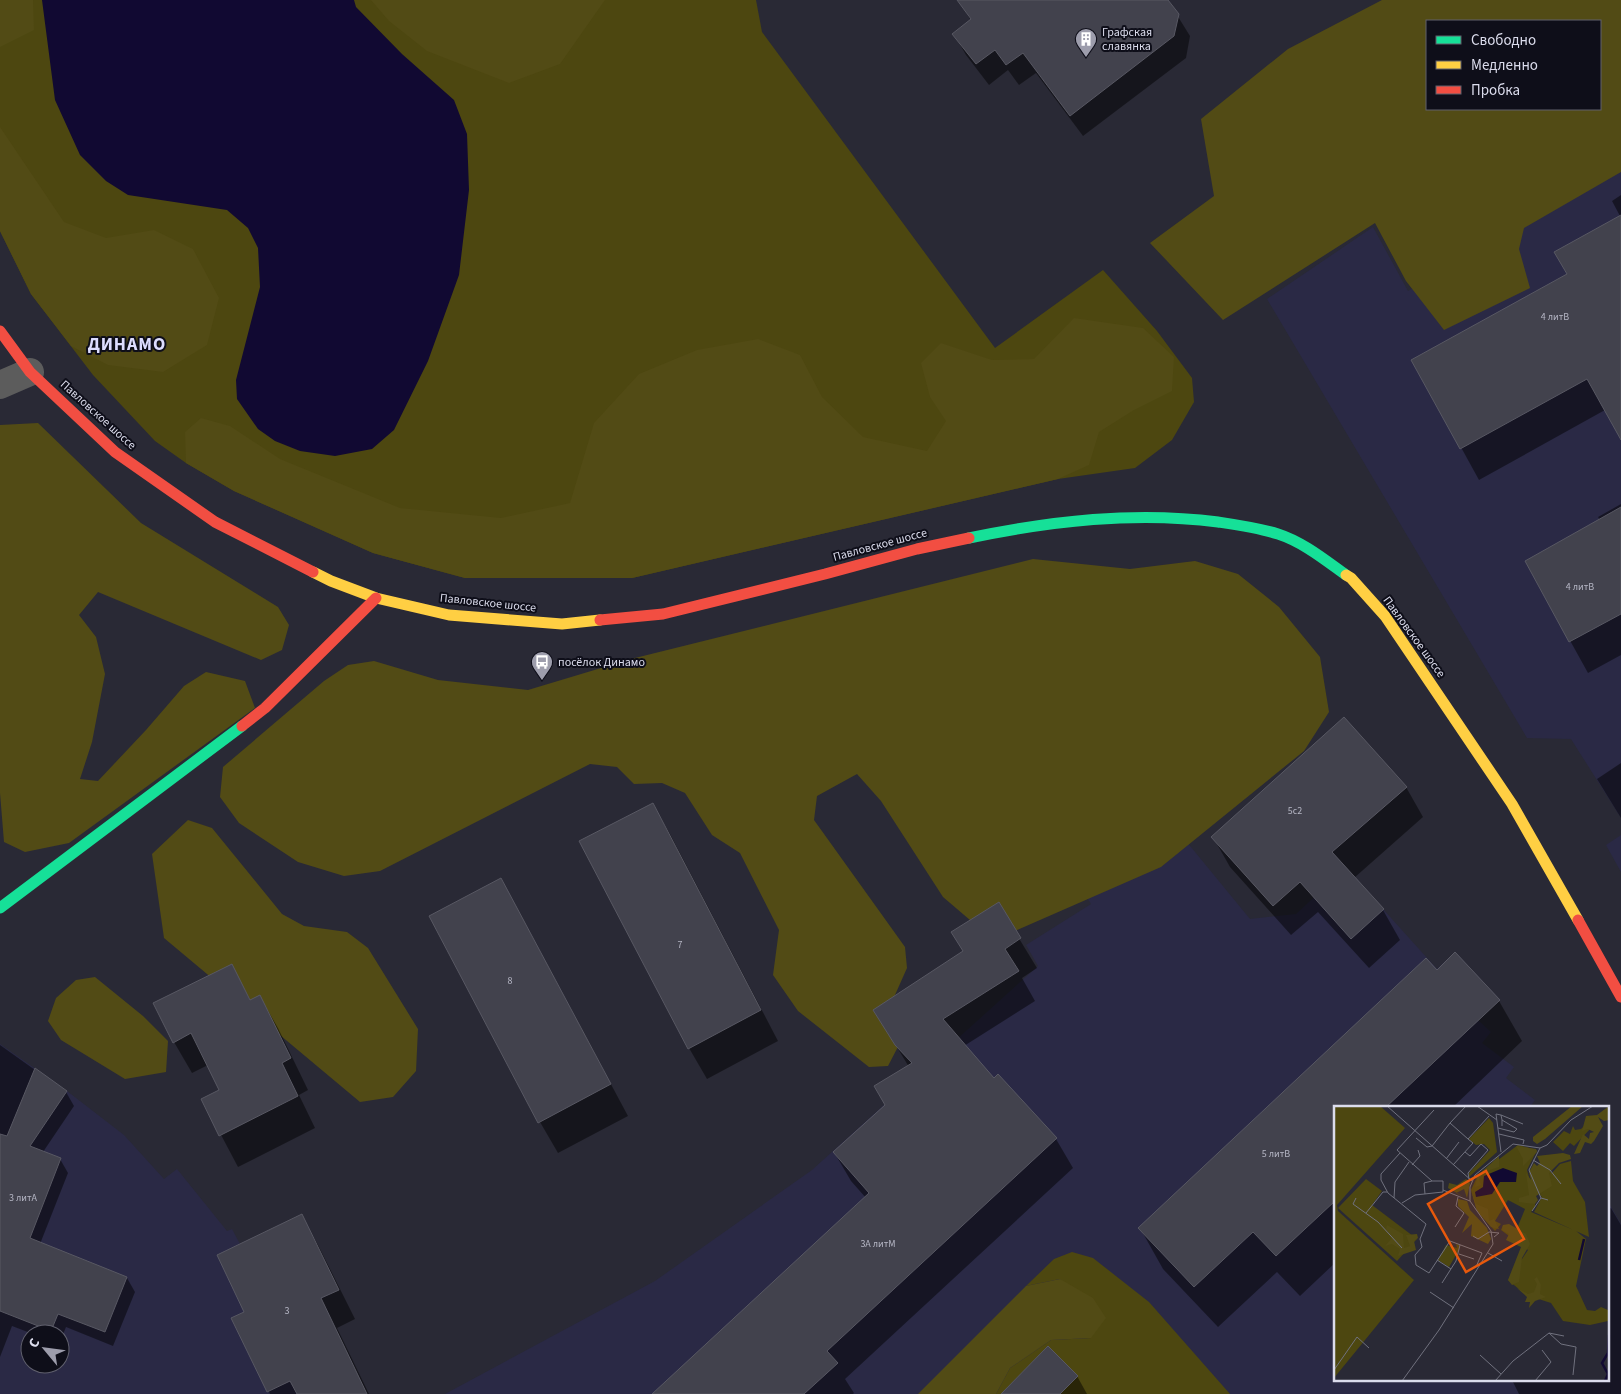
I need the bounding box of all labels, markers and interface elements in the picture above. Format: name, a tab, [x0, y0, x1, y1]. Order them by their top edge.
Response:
legend	[1426, 20, 1601, 110]
place label: Графская славянка	[1102, 24, 1152, 55]
building icon: Графская славянка	[1074, 27, 1098, 58]
text: Свободно	[1471, 30, 1536, 51]
text: Медленно	[1471, 55, 1538, 76]
text: Пробка	[1471, 80, 1520, 101]
house number: 4 литВ	[1541, 310, 1569, 324]
district label: ДИНАМО	[88, 332, 166, 357]
street label: Павловское шоссе	[56, 376, 140, 454]
street label: Павловское шоссе	[831, 524, 929, 566]
house number: 4 литВ	[1566, 580, 1594, 594]
street label: Павловское шоссе	[439, 589, 537, 617]
street label: Павловское шоссе	[1379, 593, 1449, 681]
bus stop icon: посёлок Динамо	[530, 650, 554, 681]
place label: посёлок Динамо	[558, 654, 645, 671]
house number: 5с2	[1288, 804, 1302, 818]
house number: 7	[678, 938, 683, 952]
house number: 8	[508, 974, 513, 988]
inset map	[1334, 1106, 1608, 1382]
house number: 5 литВ	[1262, 1147, 1290, 1161]
house number: 3 литА	[9, 1191, 38, 1205]
house number: 3А литМ	[860, 1237, 896, 1251]
house number: 3	[285, 1304, 290, 1318]
north arrow	[20, 1324, 70, 1374]
text: С	[24, 1335, 45, 1352]

